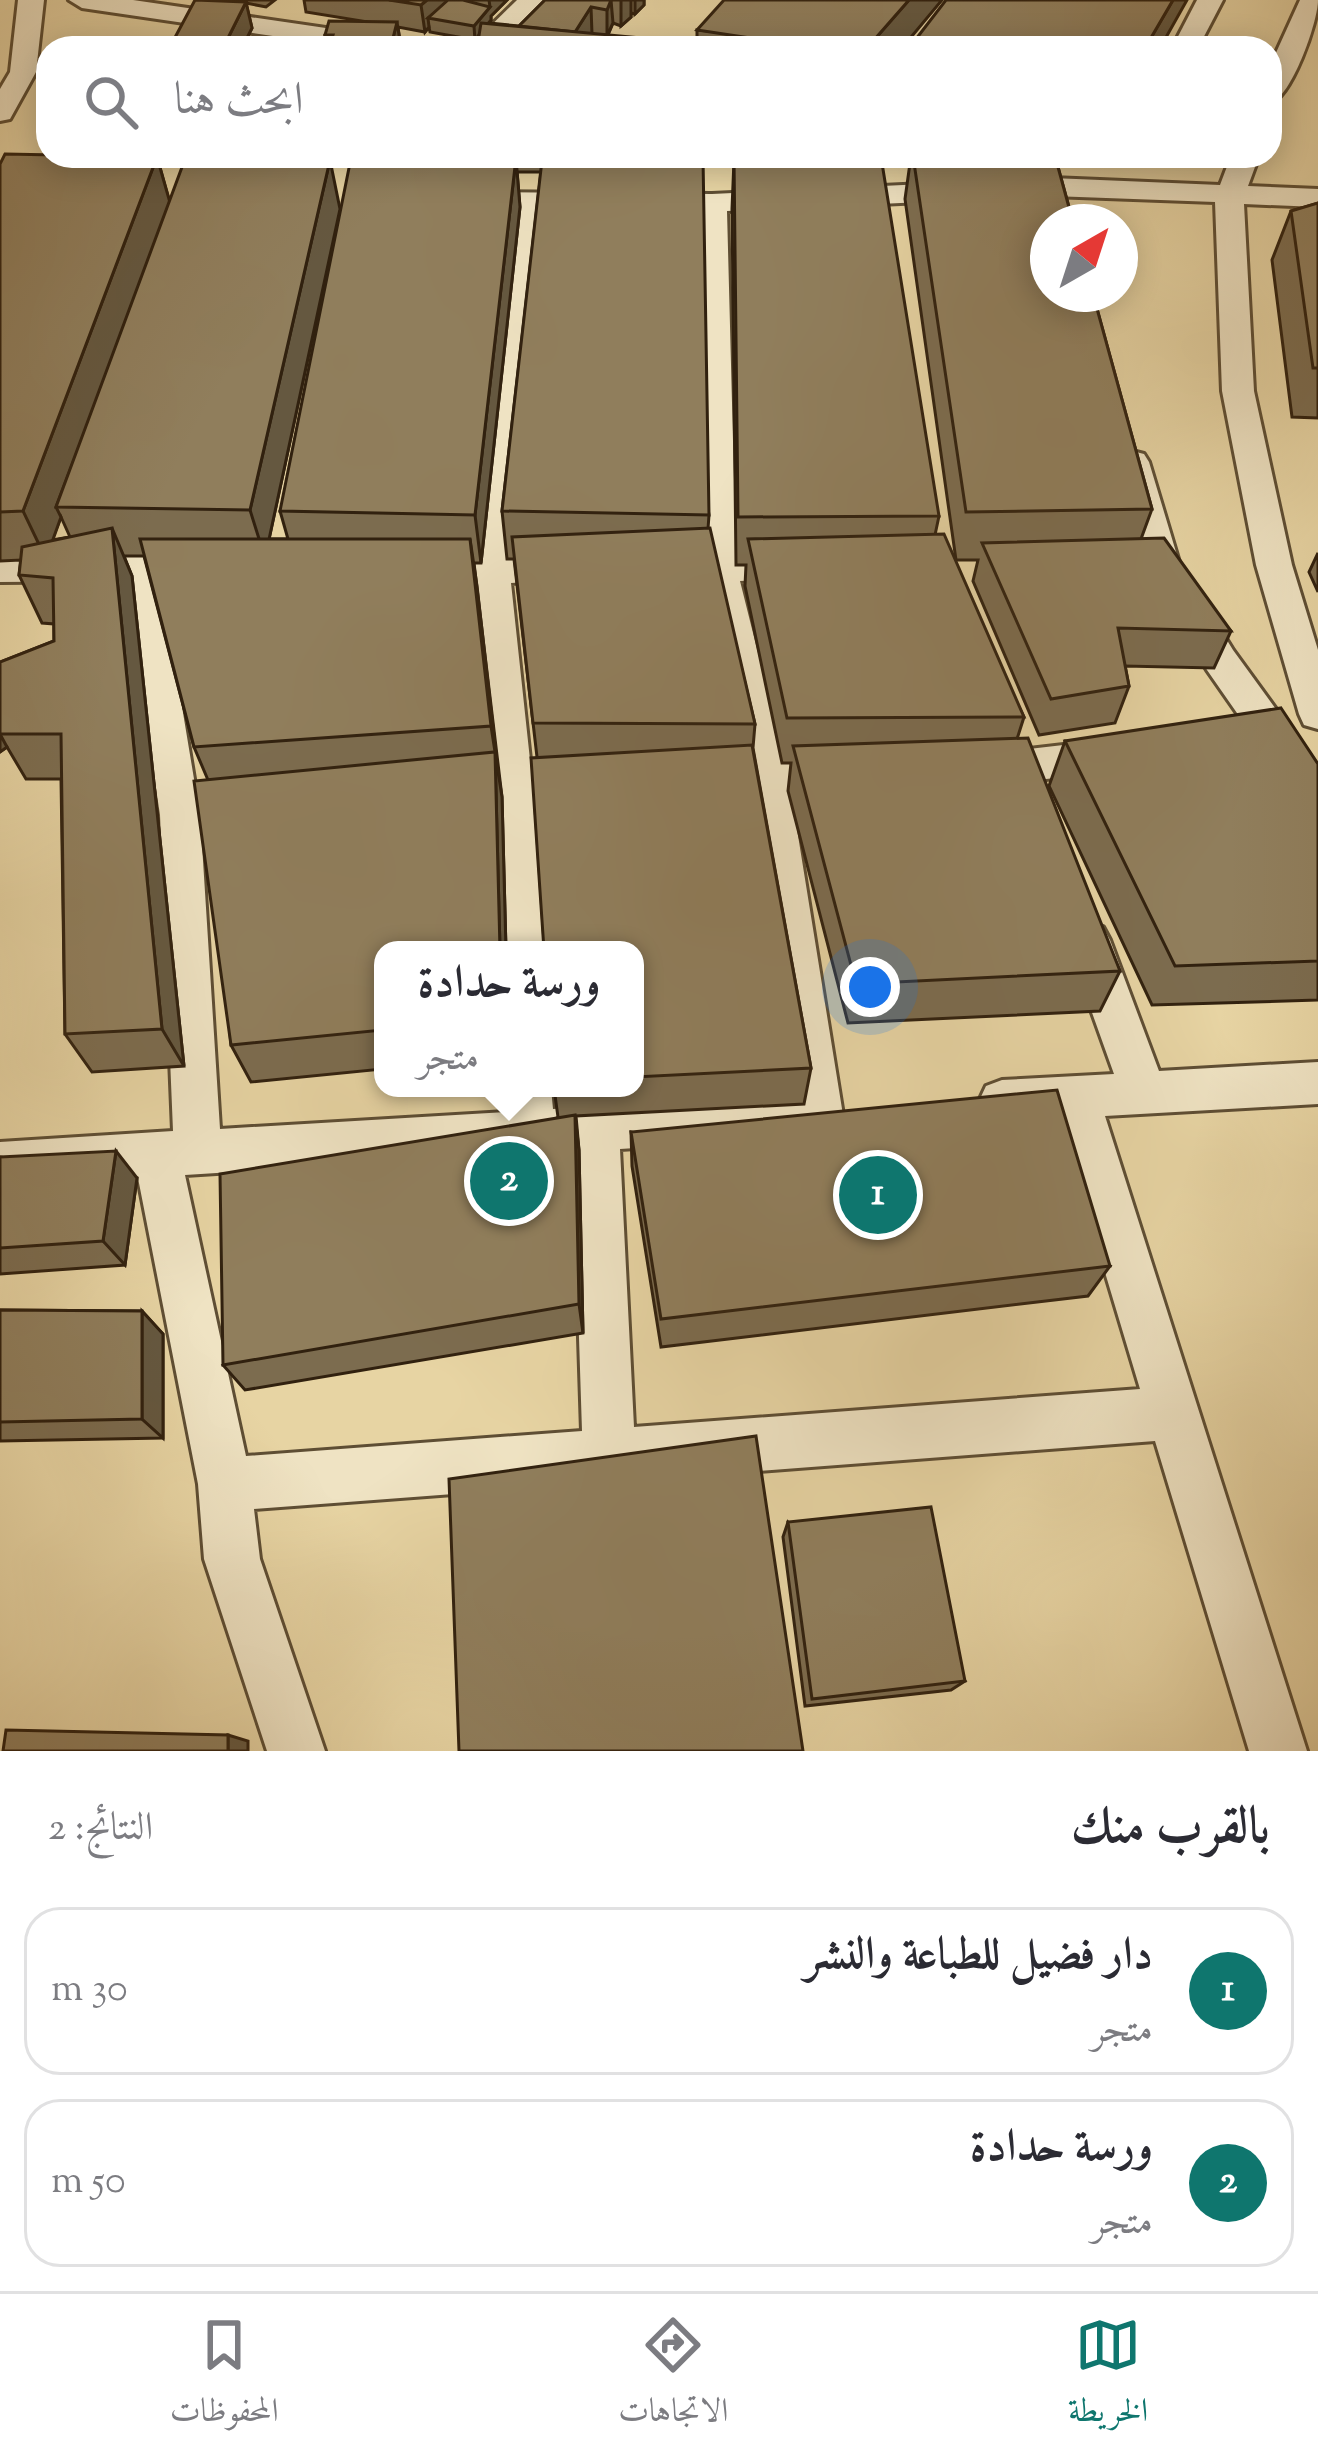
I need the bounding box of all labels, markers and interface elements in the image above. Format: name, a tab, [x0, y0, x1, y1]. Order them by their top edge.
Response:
search box	[36, 36, 1282, 168]
icon: search	[78, 69, 144, 135]
text: ابحث هنا	[174, 70, 304, 135]
north arrow	[1030, 204, 1138, 312]
popup	[374, 941, 644, 1097]
text: ورسة حدادة	[417, 953, 601, 1018]
your location	[840, 957, 900, 1017]
text: متجر	[417, 1032, 479, 1088]
pin: 2	[470, 1136, 548, 1226]
pin: 1	[839, 1150, 917, 1240]
text: بالقرب منك	[1071, 1793, 1270, 1866]
text: النتائج: 2	[48, 1802, 153, 1858]
text: دار فضيل للطباعة والنشر	[804, 1925, 1153, 1990]
text: 30 m	[51, 1963, 128, 2019]
text: 1	[1221, 1963, 1235, 2019]
text: متجر	[1091, 2004, 1153, 2060]
text: ورسة حدادة	[970, 2117, 1153, 2182]
text: 50 m	[51, 2155, 126, 2211]
text: 2	[1219, 2155, 1237, 2211]
text: متجر	[1091, 2196, 1153, 2252]
tab: المحفوظات	[170, 2312, 279, 2442]
tab: الاتجاهات	[618, 2312, 728, 2442]
tab: الخريطة	[1068, 2312, 1148, 2442]

